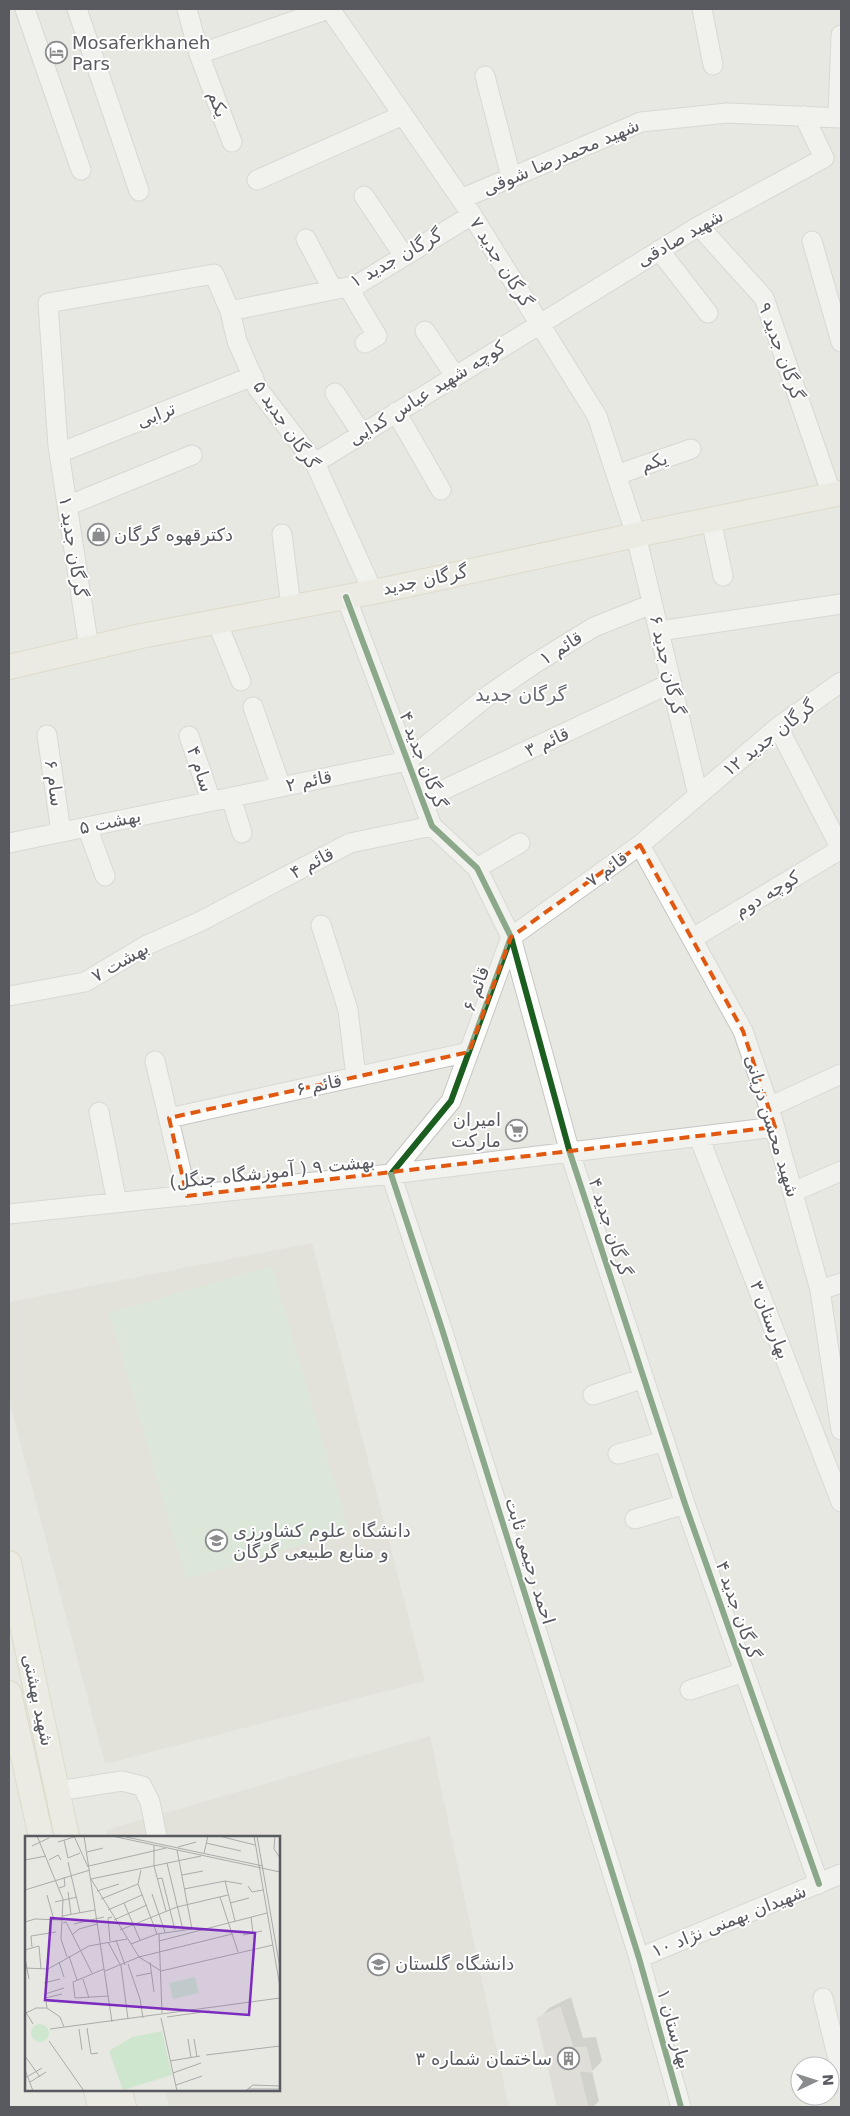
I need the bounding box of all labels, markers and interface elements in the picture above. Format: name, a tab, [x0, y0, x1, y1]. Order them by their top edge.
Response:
place label: Mosaferkhaneh Pars	[72, 32, 211, 74]
hotel icon: Mosaferkhaneh Pars	[44, 41, 68, 65]
street label: یکم	[203, 88, 233, 120]
street label: شهید محمدرضا شوقی	[479, 114, 643, 200]
street label: شهید صادقی	[633, 204, 727, 272]
street label: گرگان جدید ۷	[465, 213, 538, 311]
street label: گرگان جدید ۱	[346, 223, 446, 292]
street label: گرگان جدید ۹	[753, 299, 809, 403]
street label: کوچه شهید عباس کدایی	[345, 336, 510, 450]
street label: گرگان جدید ۵	[248, 377, 324, 474]
street label: ترابی	[133, 397, 179, 433]
street label: یکم	[638, 447, 670, 477]
street label: گرگان جدید ۱	[54, 495, 92, 599]
shop icon: دکترقهوه گرگان	[86, 523, 110, 547]
place label: دکترقهوه گرگان	[114, 524, 233, 546]
street label: گرگان جدید	[380, 560, 470, 600]
street label: گرگان جدید ۶	[645, 613, 689, 718]
street label: ۱ قائم	[535, 626, 587, 670]
district label: گرگان جدید	[475, 683, 568, 706]
street label: گرگان جدید ۱۲	[718, 695, 820, 781]
street label: گرگان جدید ۴	[394, 708, 452, 812]
street label: ۳ قائم	[521, 722, 573, 762]
street label: ۴ سام	[183, 743, 218, 795]
street label: ۶ سام	[41, 758, 68, 808]
street label: ۲ قائم	[284, 765, 334, 797]
street label: بهشت ۵	[77, 805, 143, 839]
street label: قائم ۴	[286, 842, 338, 884]
street label: ۷ قائم	[582, 846, 632, 892]
street label: کوچه دوم	[730, 866, 804, 922]
street label: بهشت ۷	[87, 937, 153, 987]
street label: ۶ قائم	[458, 963, 494, 1015]
street label: شهید محسن دزیانی	[740, 1052, 804, 1200]
street label: قائم ۶	[294, 1069, 344, 1101]
place label: امیران مارکت	[451, 1109, 501, 1151]
supermarket icon: امیران مارکت	[505, 1118, 529, 1142]
street label: بهشت ۹ ( آموزشگاه جنگل)	[168, 1149, 376, 1194]
street label: گرگان جدید ۴	[584, 1175, 636, 1279]
street label: بهارستان ۳	[745, 1278, 795, 1362]
street label: احمد رحیمی ثابت	[501, 1495, 560, 1627]
place label: دانشگاه علوم کشاورزی و منابع طبیعی گرگان	[233, 1520, 411, 1563]
school or university icon: دانشگاه علوم کشاورزی و منابع طبیعی گرگان	[205, 1529, 229, 1553]
street label: گرگان جدید ۴	[711, 1558, 765, 1662]
street label: شهید بهشتی	[17, 1652, 59, 1748]
inset map	[25, 1836, 280, 2091]
street label: ۱۰ شهیدان بهمنی نژاد	[648, 1880, 810, 1962]
school or university icon: دانشگاه گلستان	[367, 1952, 391, 1976]
place label: دانشگاه گلستان	[395, 1953, 514, 1974]
street label: ۱ بهارستان	[652, 1987, 696, 2071]
building icon: ساختمان شماره ۳	[556, 2047, 580, 2071]
place label: ساختمان شماره ۳	[416, 2048, 552, 2069]
north arrow	[790, 2056, 840, 2106]
text: N	[820, 2074, 836, 2086]

